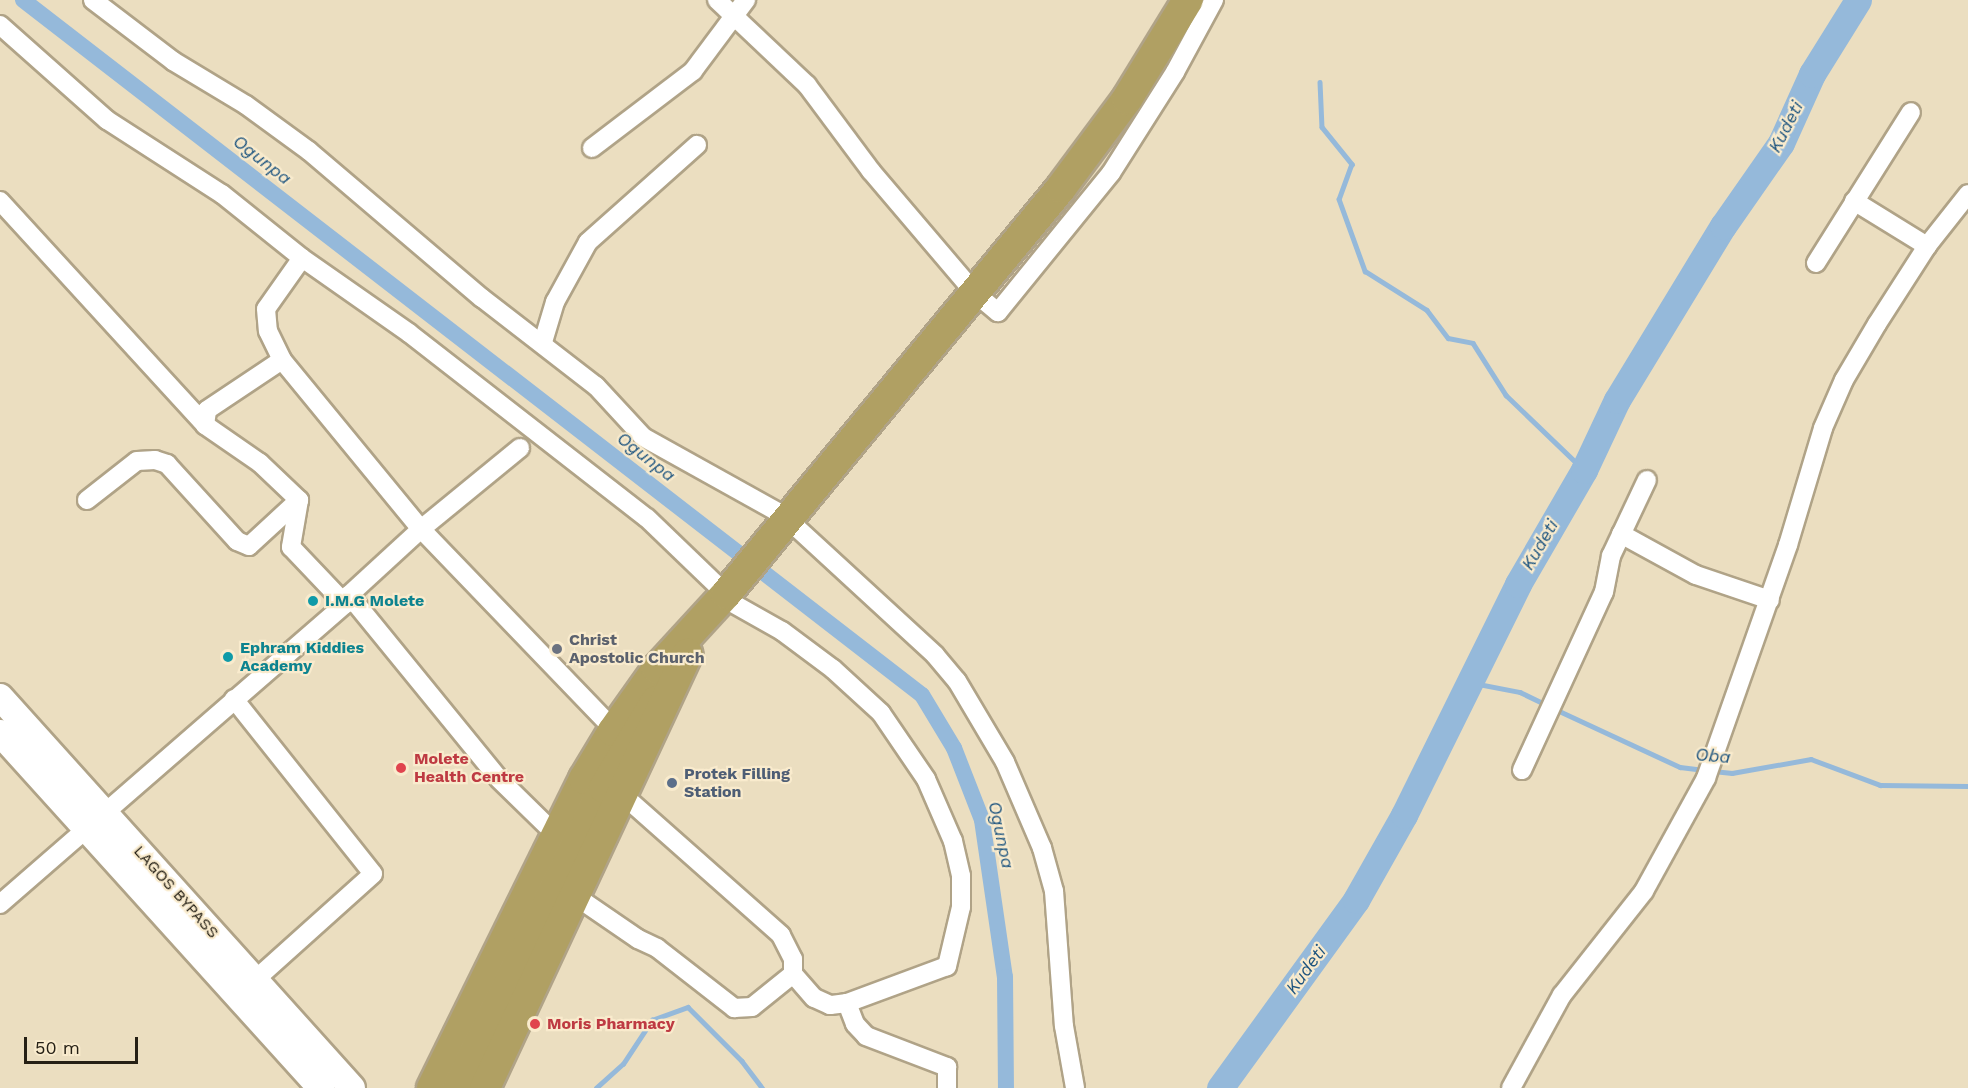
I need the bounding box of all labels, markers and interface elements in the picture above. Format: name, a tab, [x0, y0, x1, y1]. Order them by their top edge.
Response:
water label: Kudeti	[1764, 98, 1808, 156]
water label: Ogunpa	[229, 131, 295, 189]
water label: Ogunpa	[613, 428, 679, 486]
water label: Kudeti	[1517, 516, 1563, 574]
place label: I.M.G Molete	[325, 591, 424, 611]
marker: I.M.G Molete	[306, 594, 320, 608]
place label: Christ Apostolic Church	[569, 630, 705, 668]
place label: Ephram Kiddies Academy	[240, 638, 364, 676]
marker: Christ Apostolic Church	[550, 642, 564, 656]
marker: Ephram Kiddies Academy	[221, 650, 235, 664]
water label: Oba	[1694, 744, 1732, 768]
place label: Molete Health Centre	[414, 749, 524, 787]
marker: Molete Health Centre	[392, 759, 410, 777]
place label: Protek Filling Station	[684, 764, 790, 802]
marker: Protek Filling Station	[665, 776, 679, 790]
water label: Ogunpa	[983, 799, 1019, 871]
street label: LAGOS BYPASS	[129, 842, 223, 942]
water label: Kudeti	[1281, 942, 1331, 998]
place label: Moris Pharmacy	[547, 1014, 675, 1034]
marker: Moris Pharmacy	[528, 1017, 542, 1031]
scale bar	[27, 1025, 141, 1063]
text: 50 m	[35, 1037, 80, 1058]

